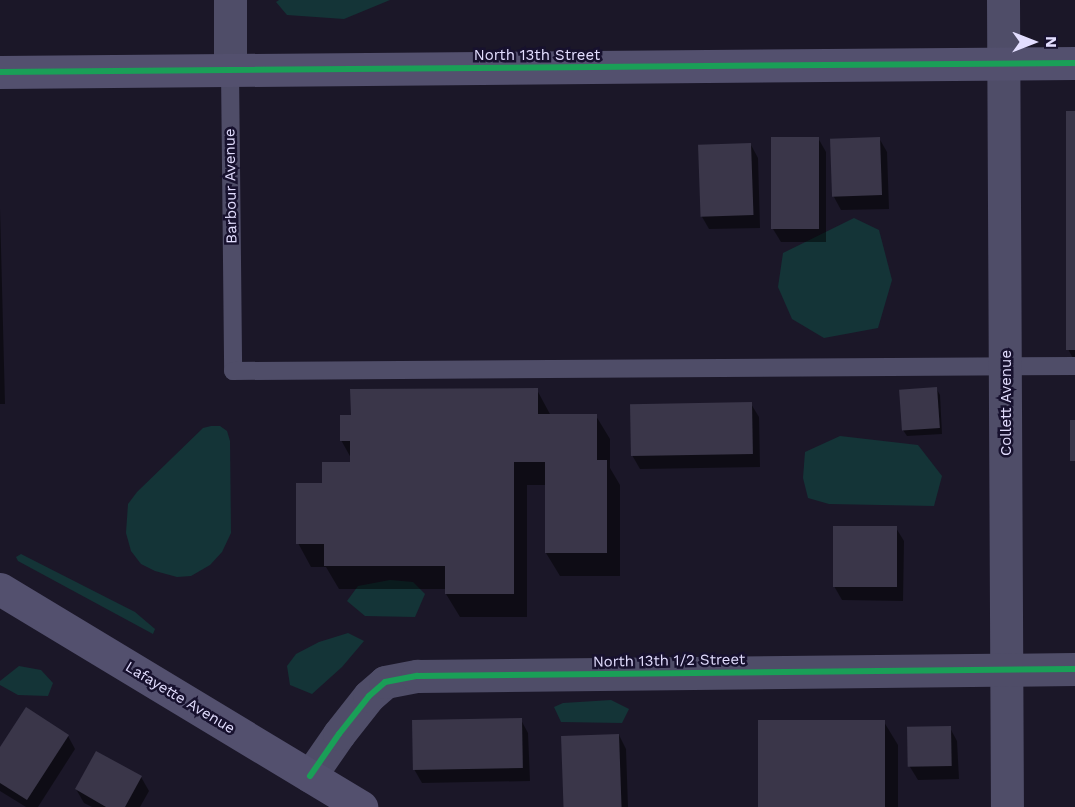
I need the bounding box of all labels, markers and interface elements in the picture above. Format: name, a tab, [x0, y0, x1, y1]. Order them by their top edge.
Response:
north arrow	[1003, 12, 1063, 72]
text: N	[1042, 36, 1061, 48]
street label: North 13th Street	[474, 47, 600, 65]
street label: Barbour Avenue	[221, 128, 241, 244]
street label: Collett Avenue	[998, 350, 1016, 456]
street label: North 13th 1/2 Street	[592, 651, 746, 671]
street label: Lafayette Avenue	[122, 658, 238, 738]

